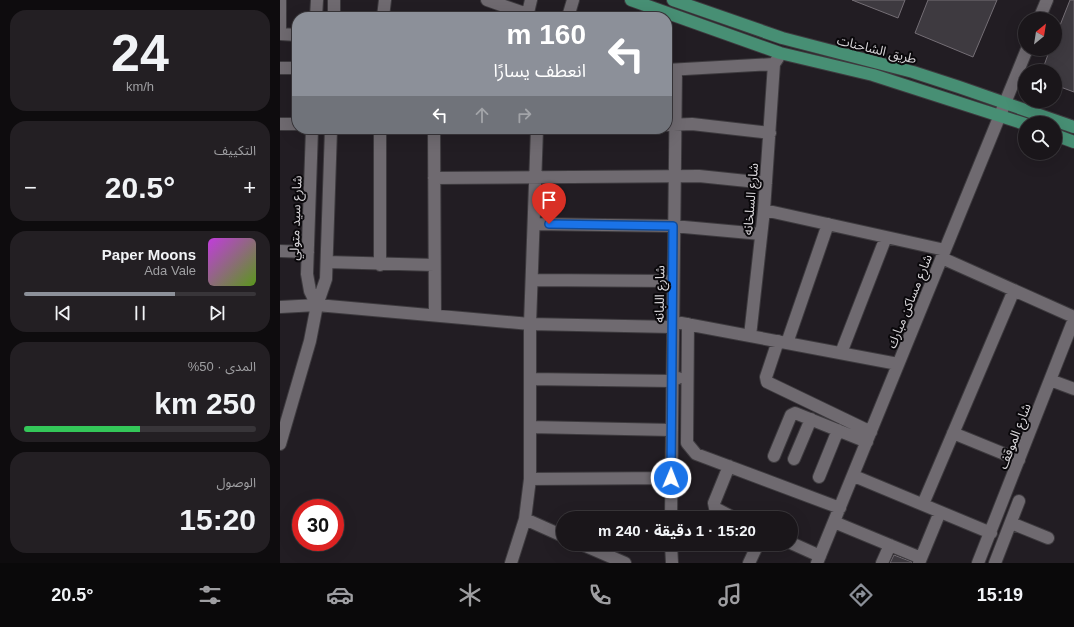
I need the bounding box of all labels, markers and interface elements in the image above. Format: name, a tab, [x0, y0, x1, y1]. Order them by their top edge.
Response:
north arrow	[1018, 12, 1062, 56]
map controls	[1018, 12, 1062, 160]
text: 160 m	[507, 19, 586, 50]
text: 24	[111, 24, 169, 82]
icon: left	[600, 28, 652, 80]
street label: طريق الشاحنات	[835, 32, 919, 68]
text: انعطف يسارًا	[494, 61, 586, 81]
button: sound	[1018, 64, 1062, 108]
text: km/h	[126, 79, 154, 94]
icon: left	[429, 104, 451, 126]
icon: ahead	[471, 104, 493, 126]
icon: right	[513, 104, 535, 126]
button: search	[1018, 116, 1062, 160]
text: التكييف	[214, 143, 256, 158]
street label: شارع السلخانه	[740, 162, 764, 236]
text: 20.5°	[105, 171, 175, 204]
text: −	[24, 175, 37, 200]
text: +	[243, 175, 256, 200]
street label: شارع سيد متولي	[287, 175, 307, 261]
pin	[532, 183, 566, 224]
icon: arrive	[538, 189, 560, 211]
text: Paper Moons	[102, 246, 196, 263]
street label: شارع مساكن مبارك	[884, 252, 938, 352]
text: Ada Vale	[144, 263, 196, 278]
street label: شارع اللبانه	[652, 265, 670, 323]
icon: previous	[52, 302, 74, 324]
icon: pause	[129, 302, 151, 324]
icon: next	[206, 302, 228, 324]
text: المدى · 50%	[188, 359, 256, 374]
text: 250 km	[154, 387, 256, 420]
street label: شارع الموقف	[995, 401, 1037, 472]
position arrow	[650, 457, 692, 499]
text: الوصول	[216, 475, 256, 490]
speed limit sign: 30	[292, 499, 344, 551]
text: 15:20	[179, 503, 256, 536]
text: 15:20 · 1 دقيقة · 240 m	[598, 522, 756, 539]
icon: filters	[196, 581, 224, 609]
icon: car	[326, 581, 354, 609]
icon: climate	[456, 581, 484, 609]
icon: phone	[586, 581, 614, 609]
icon: music	[716, 581, 744, 609]
icon: directions	[847, 581, 875, 609]
text: 20.5°	[51, 585, 93, 605]
text: 15:19	[977, 585, 1023, 605]

